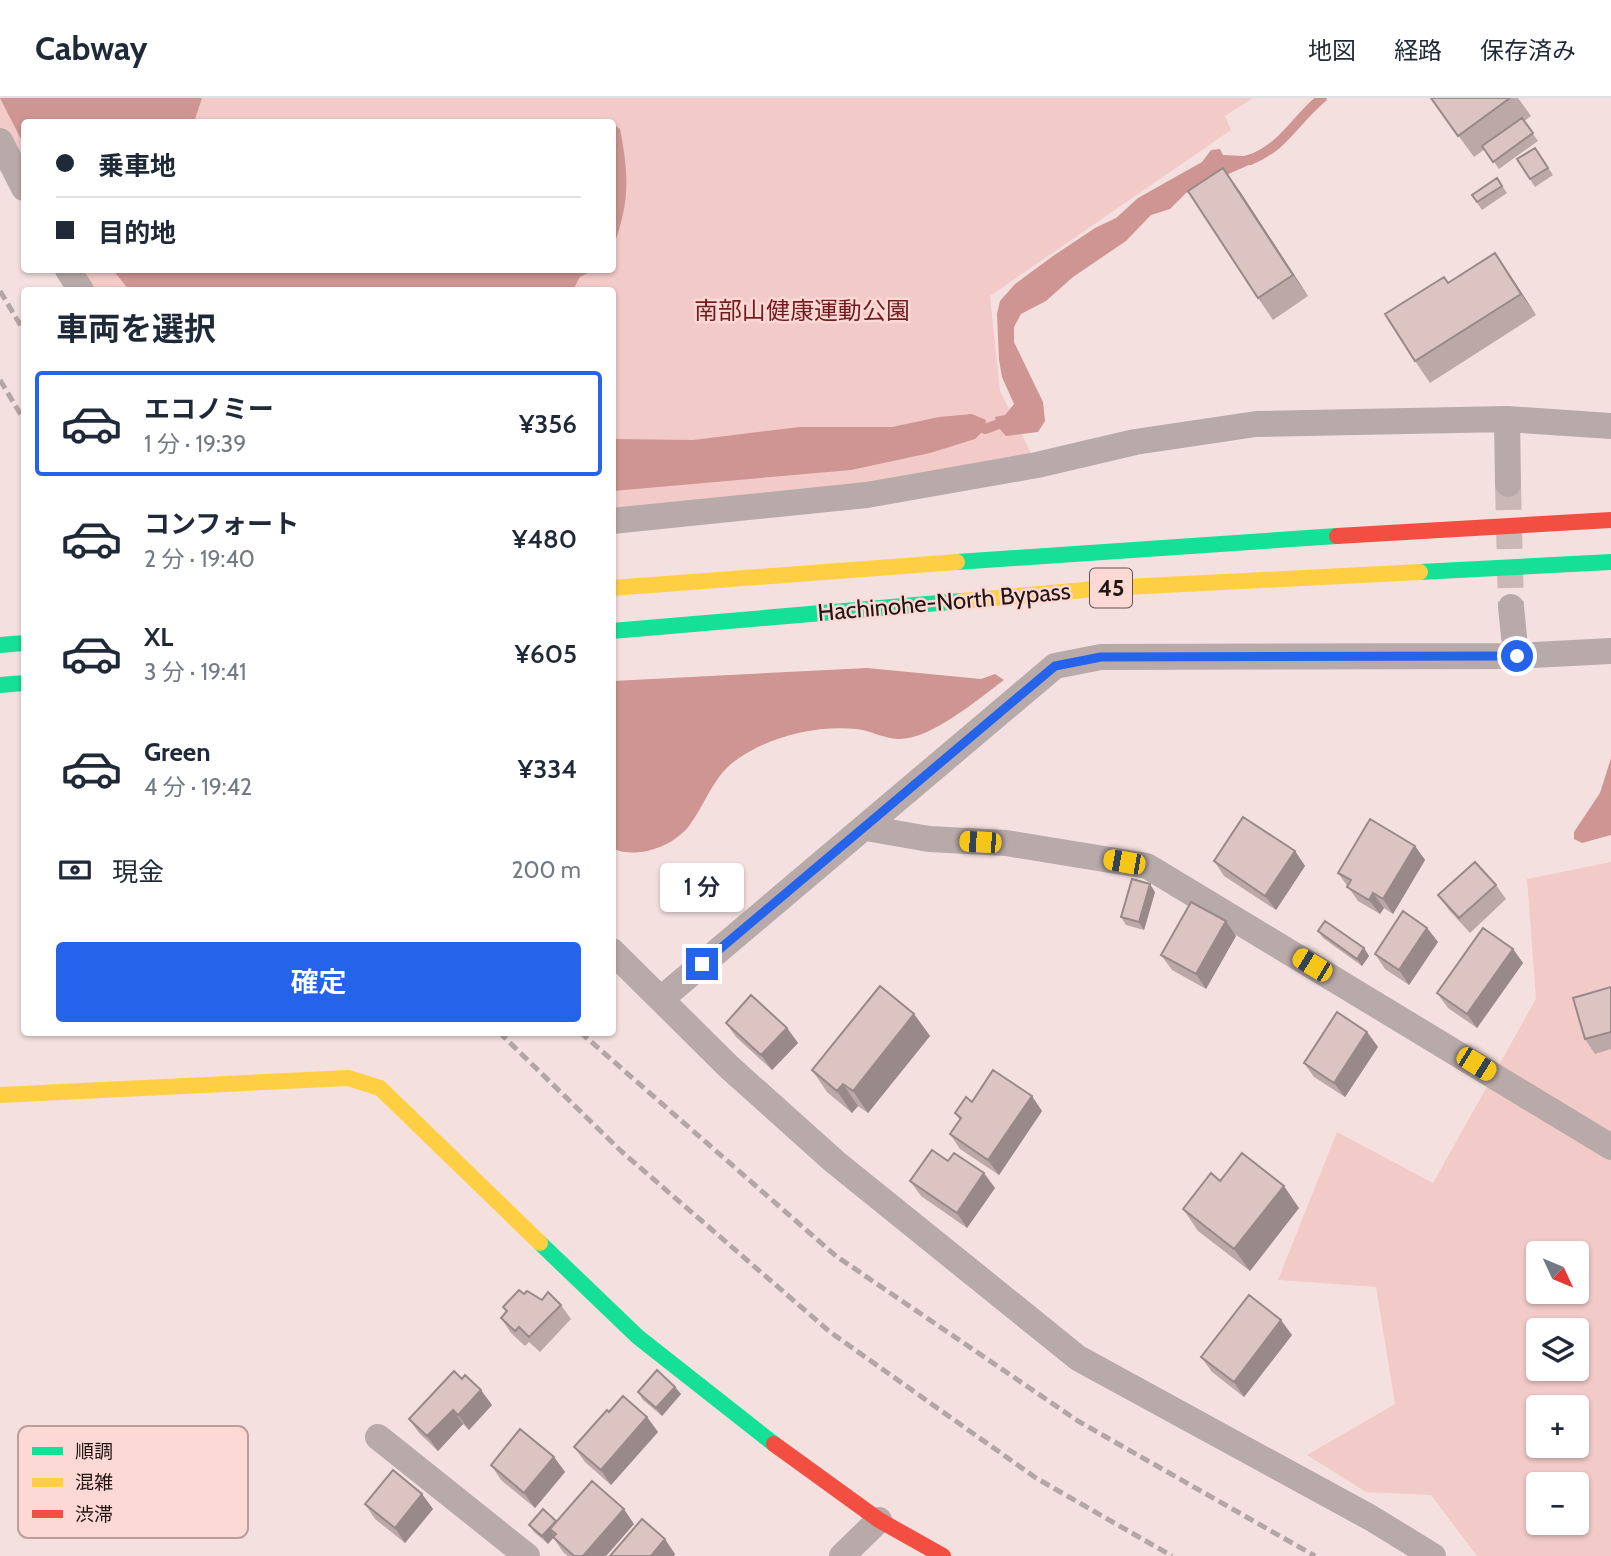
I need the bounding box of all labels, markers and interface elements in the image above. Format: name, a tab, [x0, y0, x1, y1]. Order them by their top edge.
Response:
text: Cabway	[35, 28, 147, 68]
text: 地図	[1308, 36, 1356, 65]
text: 経路	[1394, 36, 1442, 65]
text: 保存済み	[1480, 36, 1576, 65]
text: 乗車地	[98, 150, 176, 182]
text: 目的地	[98, 217, 176, 249]
park label: 南部山健康運動公園	[694, 296, 910, 325]
text: 車両を選択	[56, 309, 216, 348]
icon: car	[60, 392, 123, 455]
text: エコノミー	[144, 393, 274, 425]
text: ¥356	[519, 408, 577, 440]
text: 1 分 · 19:39	[144, 430, 246, 458]
icon: car	[60, 507, 123, 570]
text: コンフォート	[144, 508, 299, 540]
text: ¥480	[512, 523, 577, 555]
text: 2 分 · 19:40	[144, 545, 255, 573]
road number: 45	[1090, 568, 1132, 608]
street label: Hachinohe-North Bypass	[816, 576, 1072, 627]
text: XL	[144, 621, 173, 653]
icon: car	[60, 622, 123, 685]
text: ¥605	[515, 638, 577, 670]
route start	[1501, 640, 1533, 672]
text: 3 分 · 19:41	[144, 658, 247, 686]
text: Green	[144, 736, 211, 768]
icon: car	[60, 737, 123, 800]
text: ¥334	[518, 753, 577, 785]
text: 4 分 · 19:42	[144, 773, 252, 801]
car	[959, 830, 1002, 854]
car	[1102, 848, 1147, 876]
icon: cash	[56, 851, 94, 889]
text: 現金	[112, 856, 164, 888]
text: 200 m	[511, 856, 581, 884]
callout: 1 分	[660, 862, 744, 912]
text: 1 分	[684, 873, 720, 901]
button: 確定	[56, 942, 581, 1022]
car	[1289, 945, 1336, 985]
route end	[686, 948, 718, 980]
car	[1453, 1044, 1500, 1084]
north arrow	[1526, 1241, 1589, 1304]
map controls	[1526, 1241, 1589, 1535]
button: layers	[1526, 1318, 1589, 1381]
button: +	[1526, 1395, 1589, 1458]
legend	[18, 1426, 248, 1538]
text: 順調	[75, 1440, 113, 1463]
text: 混雑	[75, 1471, 113, 1494]
button: −	[1526, 1472, 1589, 1535]
text: 渋滞	[75, 1503, 113, 1526]

